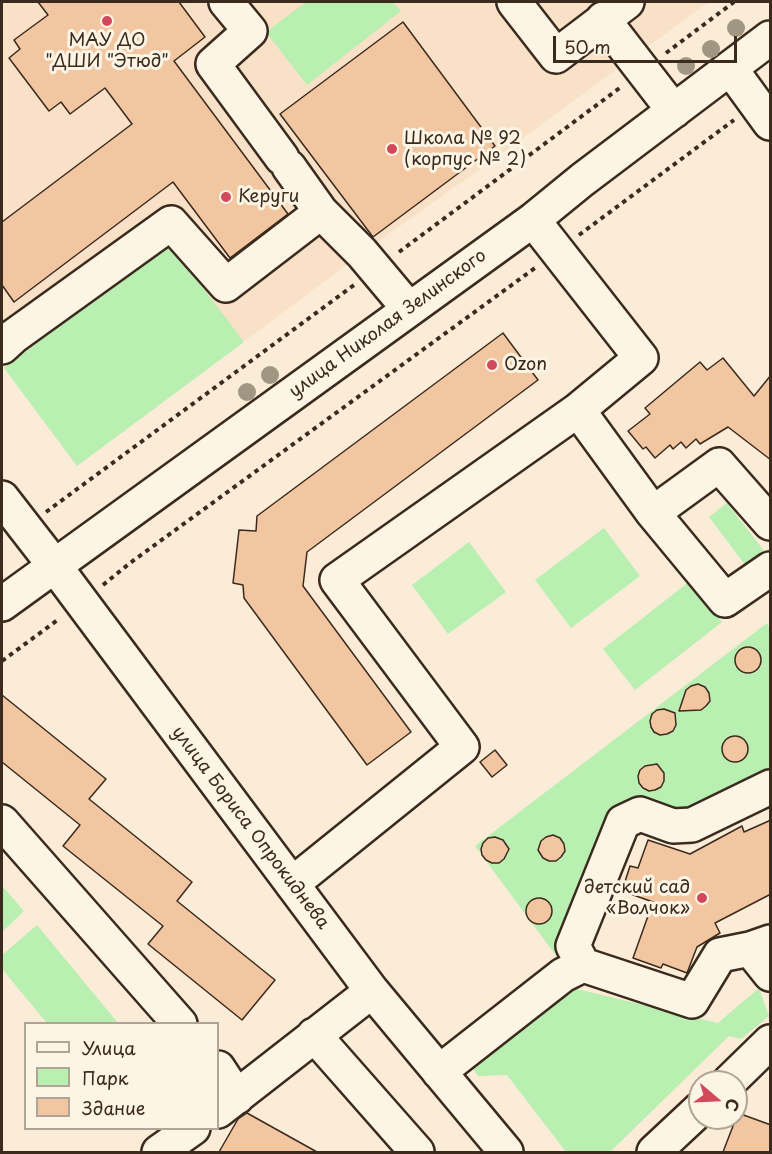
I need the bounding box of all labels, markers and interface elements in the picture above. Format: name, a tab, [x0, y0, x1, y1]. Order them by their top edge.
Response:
marker: МАУ ДО "ДШИ "Этюд"	[100, 14, 114, 28]
scale bar	[556, 24, 740, 62]
place label: МАУ ДО "ДШИ "Этюд"	[45, 30, 169, 72]
text: 50 m	[564, 33, 611, 60]
place label: Школа № 92 (корпус № 2)	[404, 128, 526, 170]
marker: Школа № 92 (корпус № 2)	[385, 142, 399, 156]
place label: Керуги	[238, 186, 299, 208]
marker: Керуги	[219, 190, 233, 204]
street label: улица Николая Зелинского	[285, 245, 491, 403]
place label: Ozon	[504, 354, 547, 376]
marker: Ozon	[485, 358, 499, 372]
street label: улица Бориса Опрокиднева	[167, 722, 333, 934]
place label: детский сад «Волчок»	[584, 877, 690, 920]
marker: детский сад «Волчок»	[695, 891, 709, 905]
legend	[24, 1022, 219, 1130]
text: Улица	[82, 1034, 136, 1061]
text: Парк	[82, 1064, 128, 1091]
north arrow	[688, 1070, 748, 1130]
text: Здание	[82, 1094, 145, 1121]
text: С	[720, 1096, 746, 1115]

